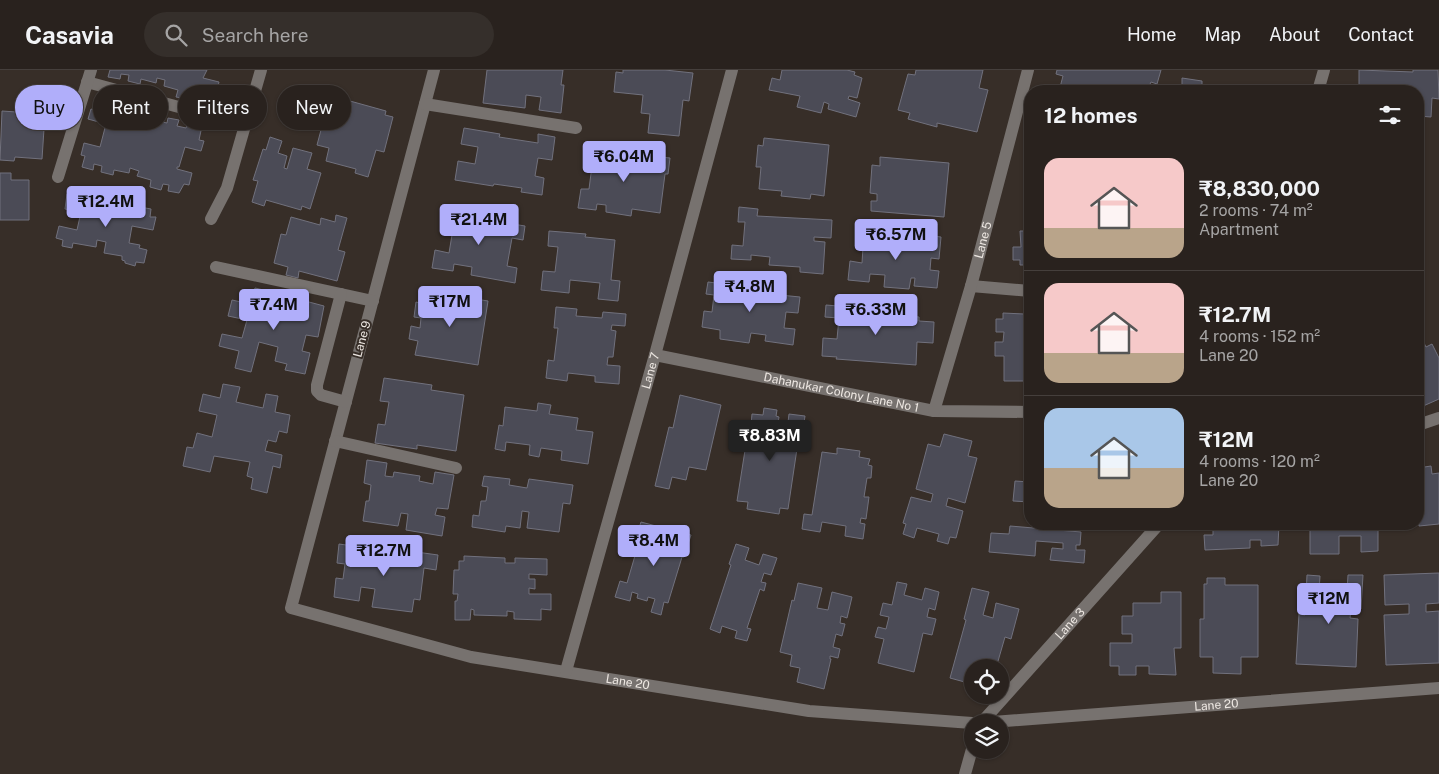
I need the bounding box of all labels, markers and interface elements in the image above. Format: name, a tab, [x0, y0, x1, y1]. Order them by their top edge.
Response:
search box	[144, 12, 494, 57]
text: Casavia	[25, 21, 114, 49]
icon: search	[162, 21, 190, 49]
text: Search here	[202, 24, 308, 46]
text: Home	[1127, 24, 1177, 45]
text: Map	[1205, 24, 1241, 45]
text: About	[1269, 24, 1320, 45]
text: Contact	[1348, 24, 1414, 45]
chip: Buy	[15, 85, 83, 130]
chip: Rent	[93, 85, 168, 130]
chip: Filters	[178, 85, 267, 130]
chip: New	[277, 85, 351, 130]
icon: filters	[1376, 101, 1404, 129]
text: 12 homes	[1044, 103, 1138, 128]
pin: ₹6.04M	[583, 140, 665, 183]
text: ₹6.04M	[594, 147, 654, 166]
text: ₹8,830,000	[1199, 176, 1320, 201]
icon: home	[1084, 178, 1144, 238]
pin: ₹12.4M	[65, 186, 147, 228]
text: ₹12.4M	[78, 192, 134, 211]
text: 2 rooms · 74 m²	[1199, 201, 1313, 220]
pin: ₹21.4M	[438, 204, 520, 246]
text: ₹21.4M	[451, 210, 507, 229]
pin: ₹6.57M	[855, 218, 937, 261]
street label: Lane 5	[972, 220, 995, 260]
text: Apartment	[1199, 220, 1279, 239]
text: ₹6.57M	[866, 225, 926, 244]
pin: ₹4.8M	[715, 270, 785, 313]
text: ₹4.8M	[725, 277, 775, 296]
pin: ₹17M	[420, 286, 480, 328]
pin: ₹7.4M	[239, 288, 309, 331]
text: ₹17M	[429, 292, 471, 311]
pin: ₹6.33M	[835, 294, 917, 336]
text: ₹7.4M	[250, 295, 298, 314]
text: ₹6.33M	[845, 300, 907, 319]
text: ₹12.7M	[1199, 302, 1271, 327]
icon: home	[1084, 303, 1144, 363]
street label: Lane 9	[350, 319, 374, 359]
text: 4 rooms · 152 m²	[1199, 327, 1320, 346]
text: Lane 20	[1199, 346, 1258, 365]
street label: Lane 7	[639, 351, 662, 390]
street label: Dahanukar Colony Lane No 1	[762, 370, 920, 415]
pin: ₹8.83M	[729, 420, 811, 462]
text: ₹8.83M	[739, 426, 801, 445]
text: ₹12M	[1199, 427, 1254, 452]
icon: home	[1084, 428, 1144, 488]
text: 4 rooms · 120 m²	[1199, 452, 1320, 471]
text: Lane 20	[1199, 471, 1258, 490]
pin: ₹8.4M	[619, 524, 689, 567]
text: ₹8.4M	[629, 531, 679, 550]
pin: ₹12.7M	[343, 534, 425, 577]
text: ₹12.7M	[357, 541, 412, 560]
pin: ₹12M	[1299, 582, 1359, 625]
text: ₹12M	[1308, 589, 1350, 608]
street label: Lane 3	[1052, 605, 1088, 642]
map controls	[964, 659, 1009, 759]
button: locate	[964, 659, 1009, 704]
street label: Lane 20	[605, 672, 651, 692]
street label: Lane 20	[1194, 696, 1239, 714]
button: layers	[964, 714, 1009, 759]

